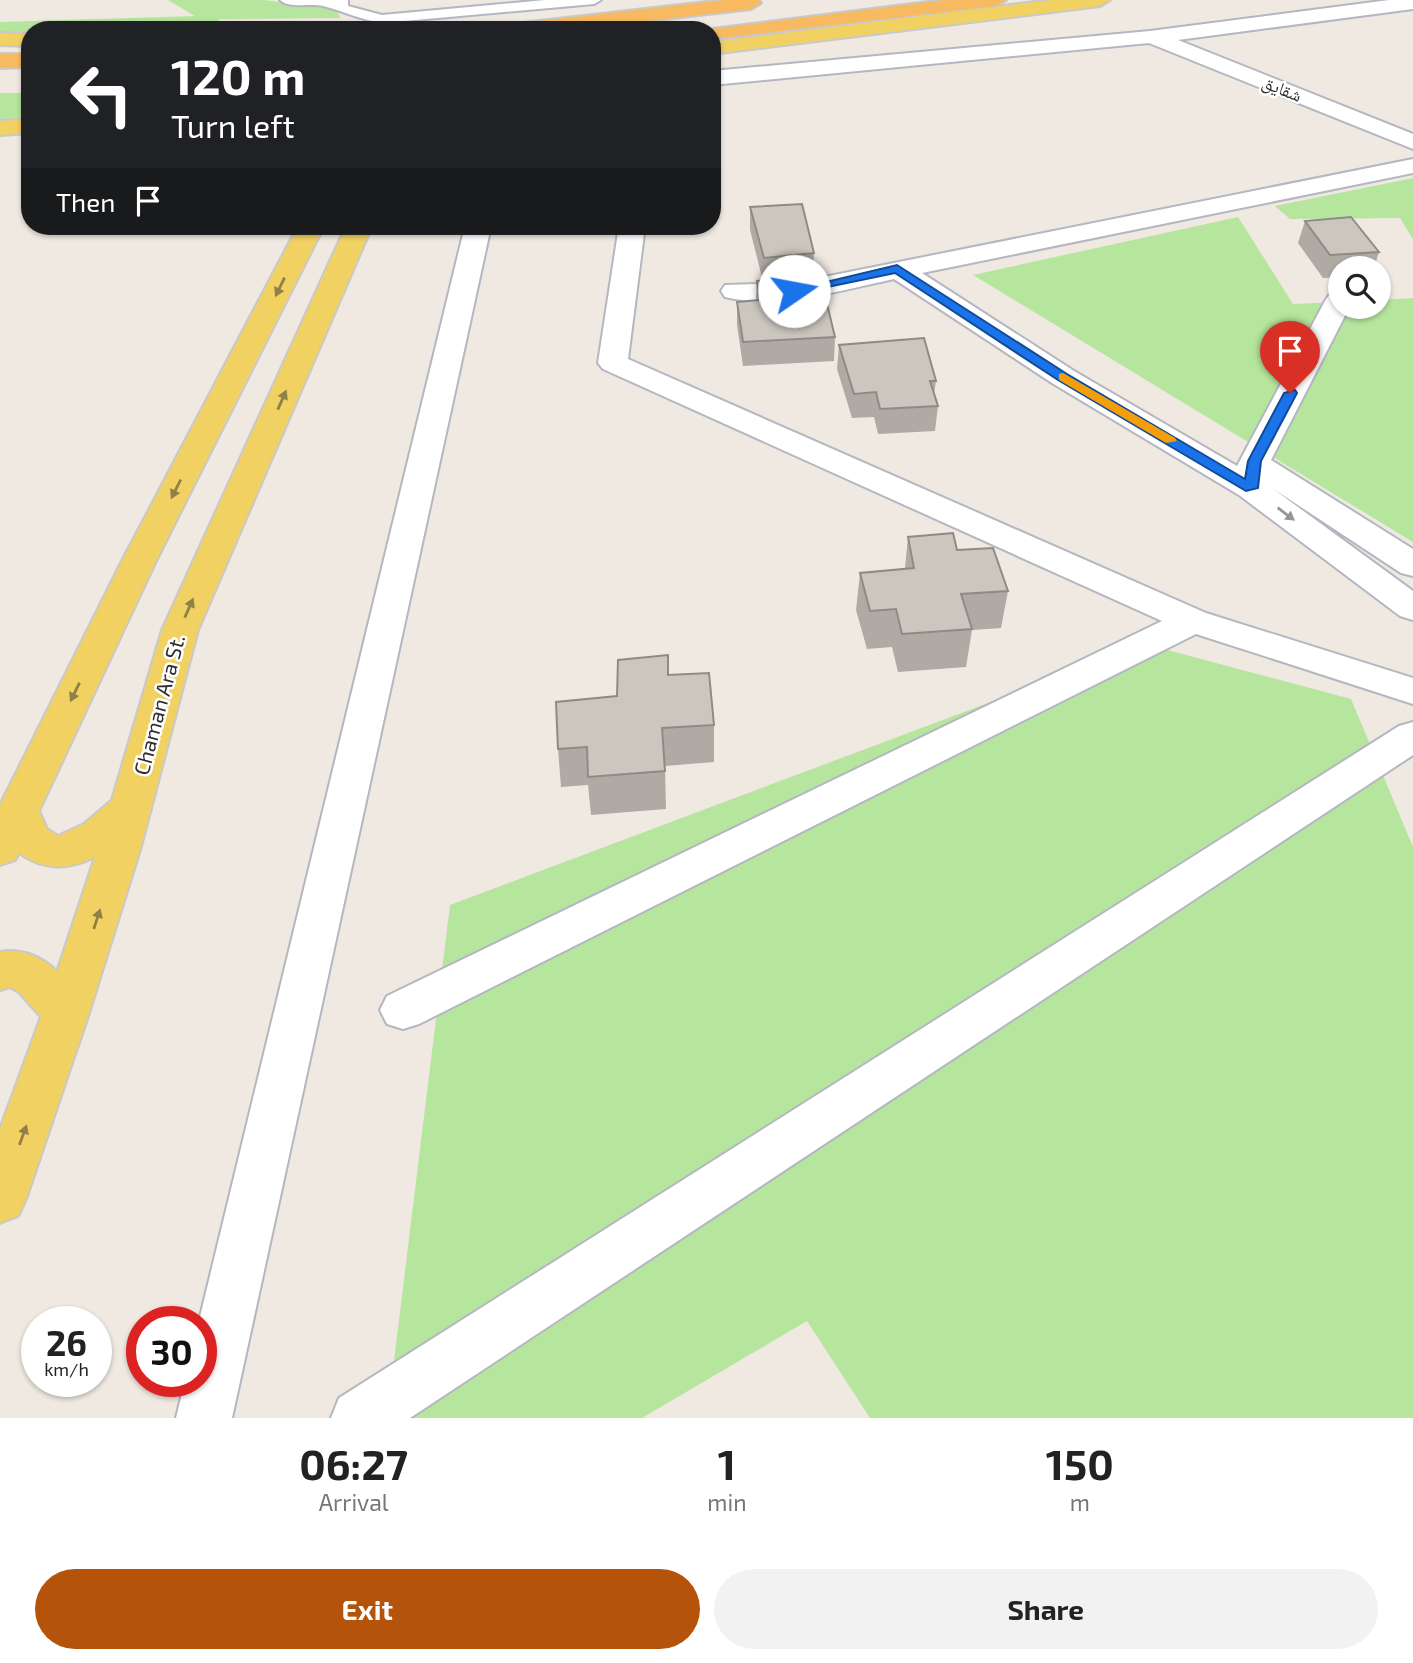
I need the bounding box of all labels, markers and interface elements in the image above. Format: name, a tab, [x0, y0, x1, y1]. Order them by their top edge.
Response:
text: 120 m	[171, 46, 305, 105]
icon: left	[56, 49, 147, 140]
street label: شقایق	[1259, 70, 1306, 107]
text: Turn left	[171, 106, 295, 144]
icon: arrive	[129, 182, 167, 220]
text: Then	[56, 186, 115, 217]
position arrow	[757, 254, 831, 328]
map controls	[1328, 256, 1391, 319]
button: search	[1328, 256, 1391, 319]
one-way arrow	[275, 277, 286, 297]
pin	[1260, 321, 1320, 393]
icon: arrive	[1271, 332, 1309, 370]
one-way arrow	[276, 390, 288, 410]
one-way arrow	[170, 479, 182, 499]
one-way arrow	[1277, 507, 1295, 521]
one-way arrow	[184, 597, 195, 618]
street label: Chaman Ara St.	[128, 632, 189, 777]
one-way arrow	[69, 682, 80, 702]
one-way arrow	[92, 909, 102, 930]
one-way arrow	[18, 1124, 29, 1145]
speed limit sign: 30	[126, 1306, 217, 1397]
text: 26	[46, 1321, 87, 1363]
text: km/h	[44, 1358, 89, 1380]
text: 06:27	[299, 1438, 408, 1488]
text: 1	[718, 1438, 736, 1488]
text: 150	[1046, 1438, 1114, 1488]
text: Arrival	[319, 1488, 389, 1516]
text: min	[707, 1488, 747, 1516]
text: m	[1070, 1488, 1090, 1516]
button: Exit	[35, 1569, 700, 1649]
button: Share	[714, 1569, 1378, 1649]

